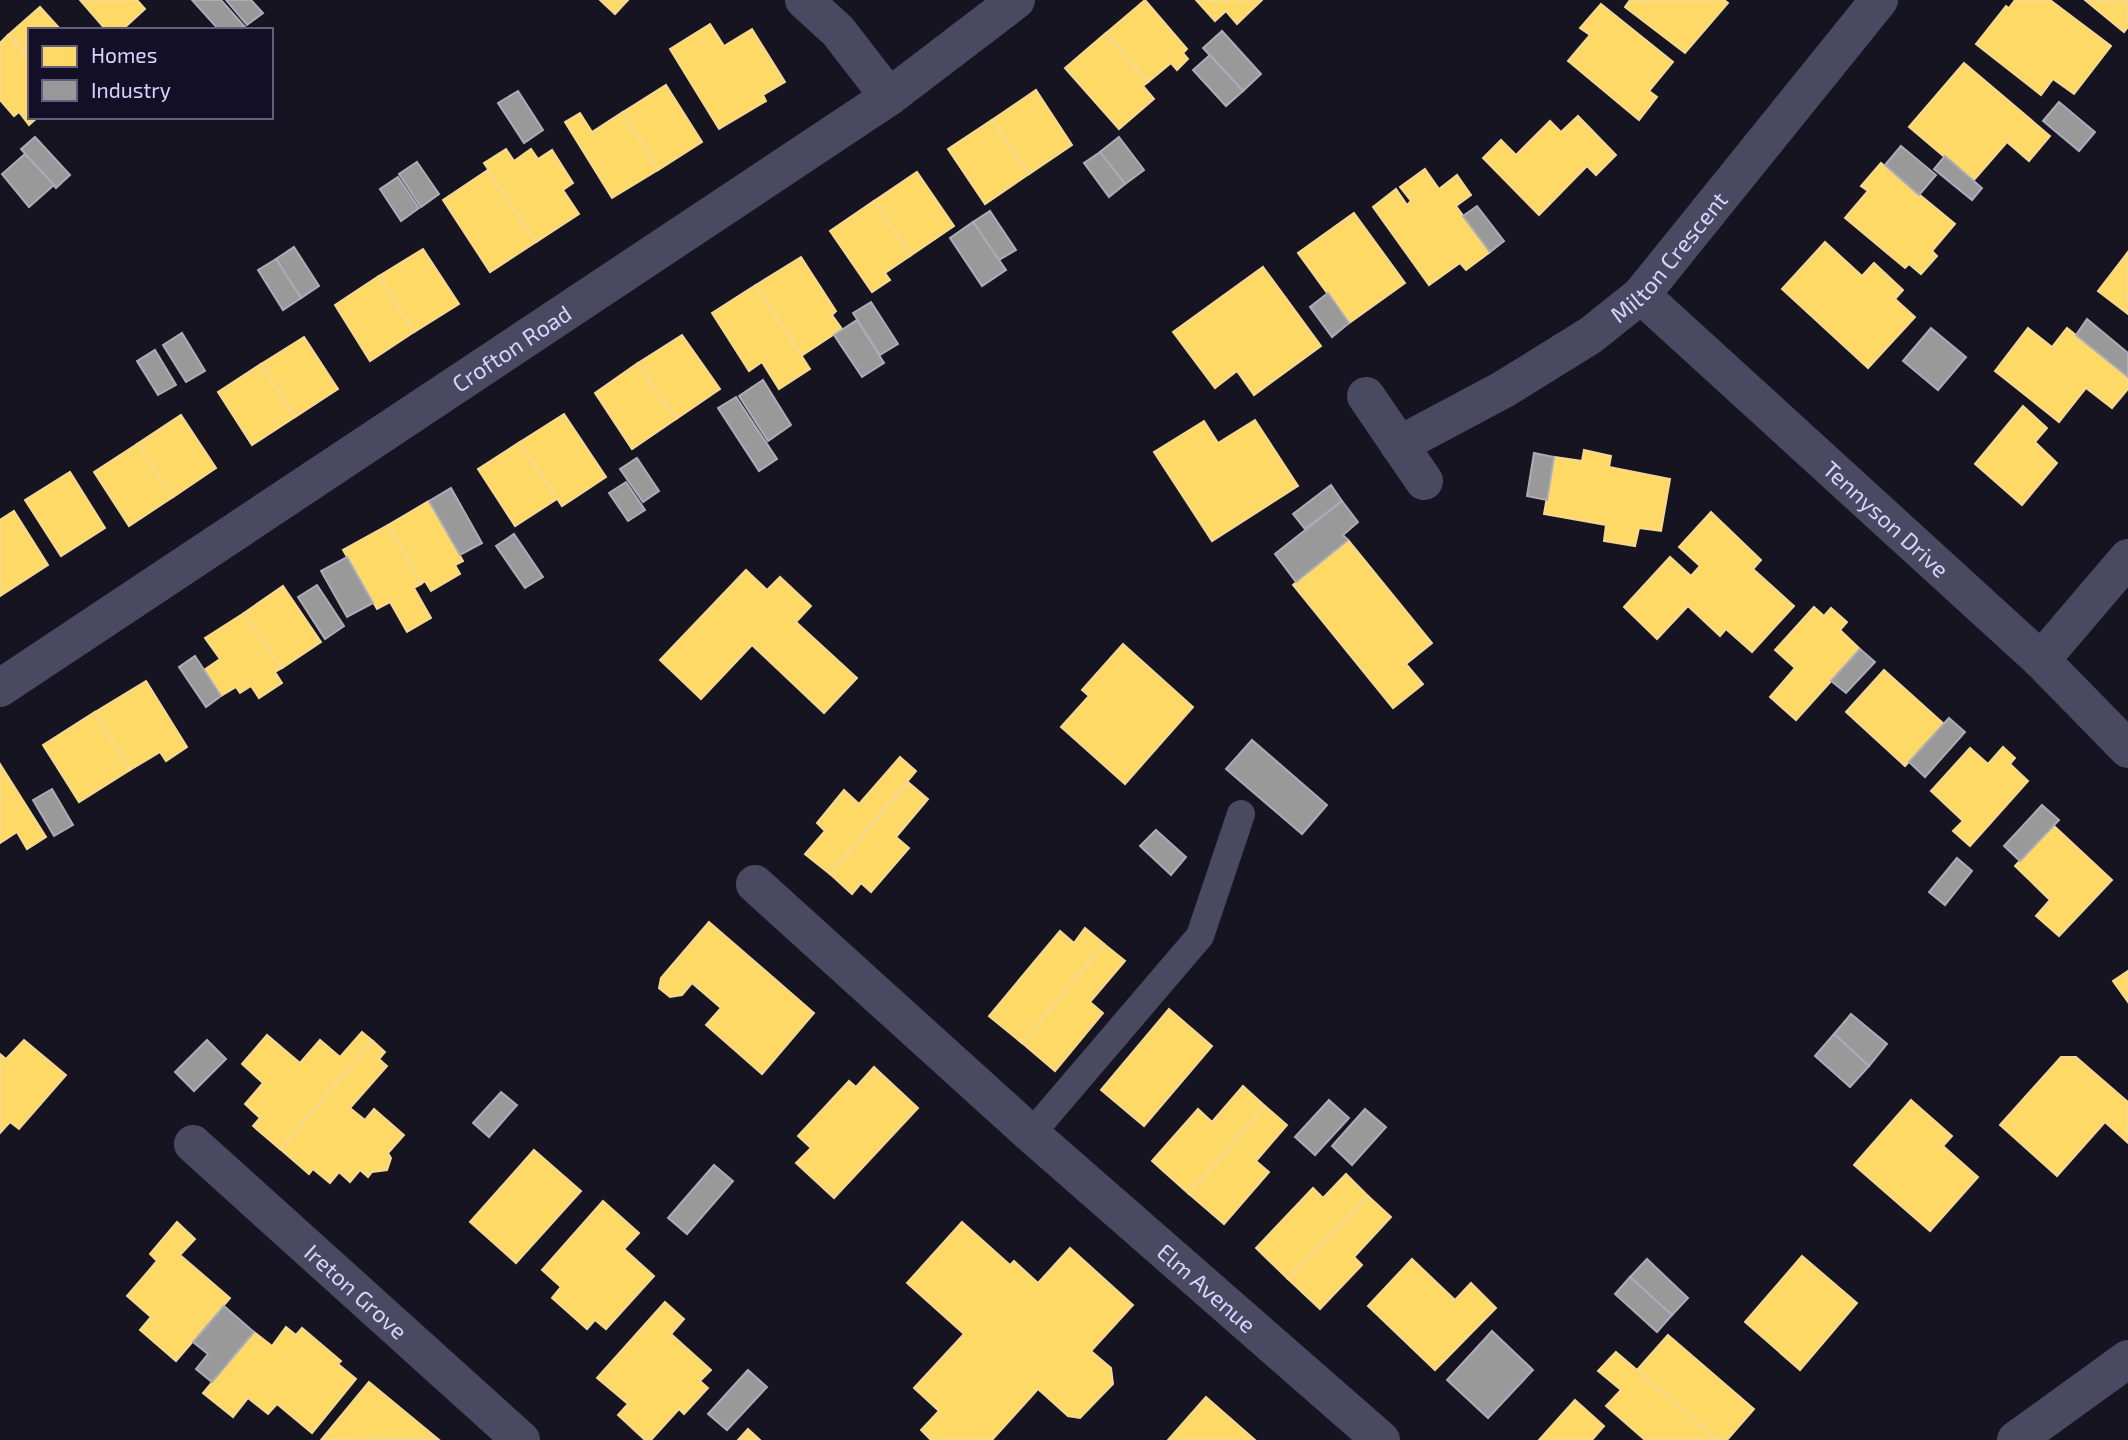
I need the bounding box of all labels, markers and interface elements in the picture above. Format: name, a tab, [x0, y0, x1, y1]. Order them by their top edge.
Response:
legend	[28, 28, 273, 119]
text: Homes	[91, 42, 157, 67]
text: Industry	[91, 77, 171, 102]
street label: Milton Crescent	[1604, 186, 1733, 328]
street label: Crofton Road	[446, 298, 576, 398]
street label: Tennyson Drive	[1818, 455, 1955, 583]
street label: Elm Avenue	[1152, 1237, 1262, 1338]
street label: Ireton Grove	[299, 1238, 413, 1345]

